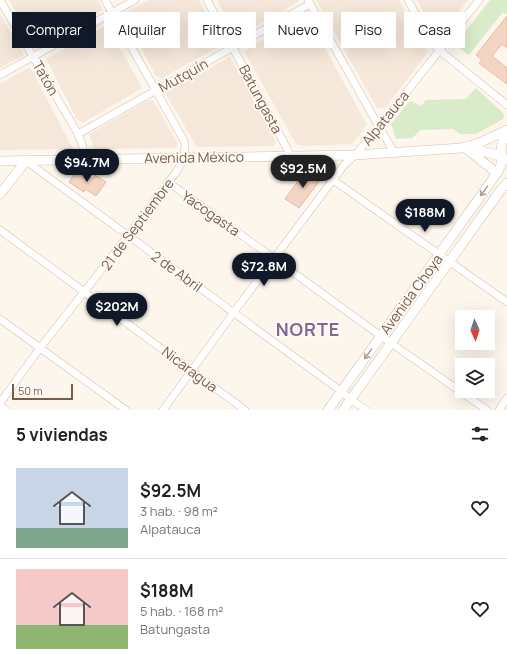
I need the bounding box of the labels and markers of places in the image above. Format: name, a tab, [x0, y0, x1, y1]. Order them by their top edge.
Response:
pin: $94.7M	[54, 149, 120, 183]
pin: $92.5M	[270, 155, 336, 189]
pin: $188M	[397, 199, 453, 233]
pin: $72.8M	[231, 253, 297, 287]
pin: $202M	[89, 293, 145, 327]

